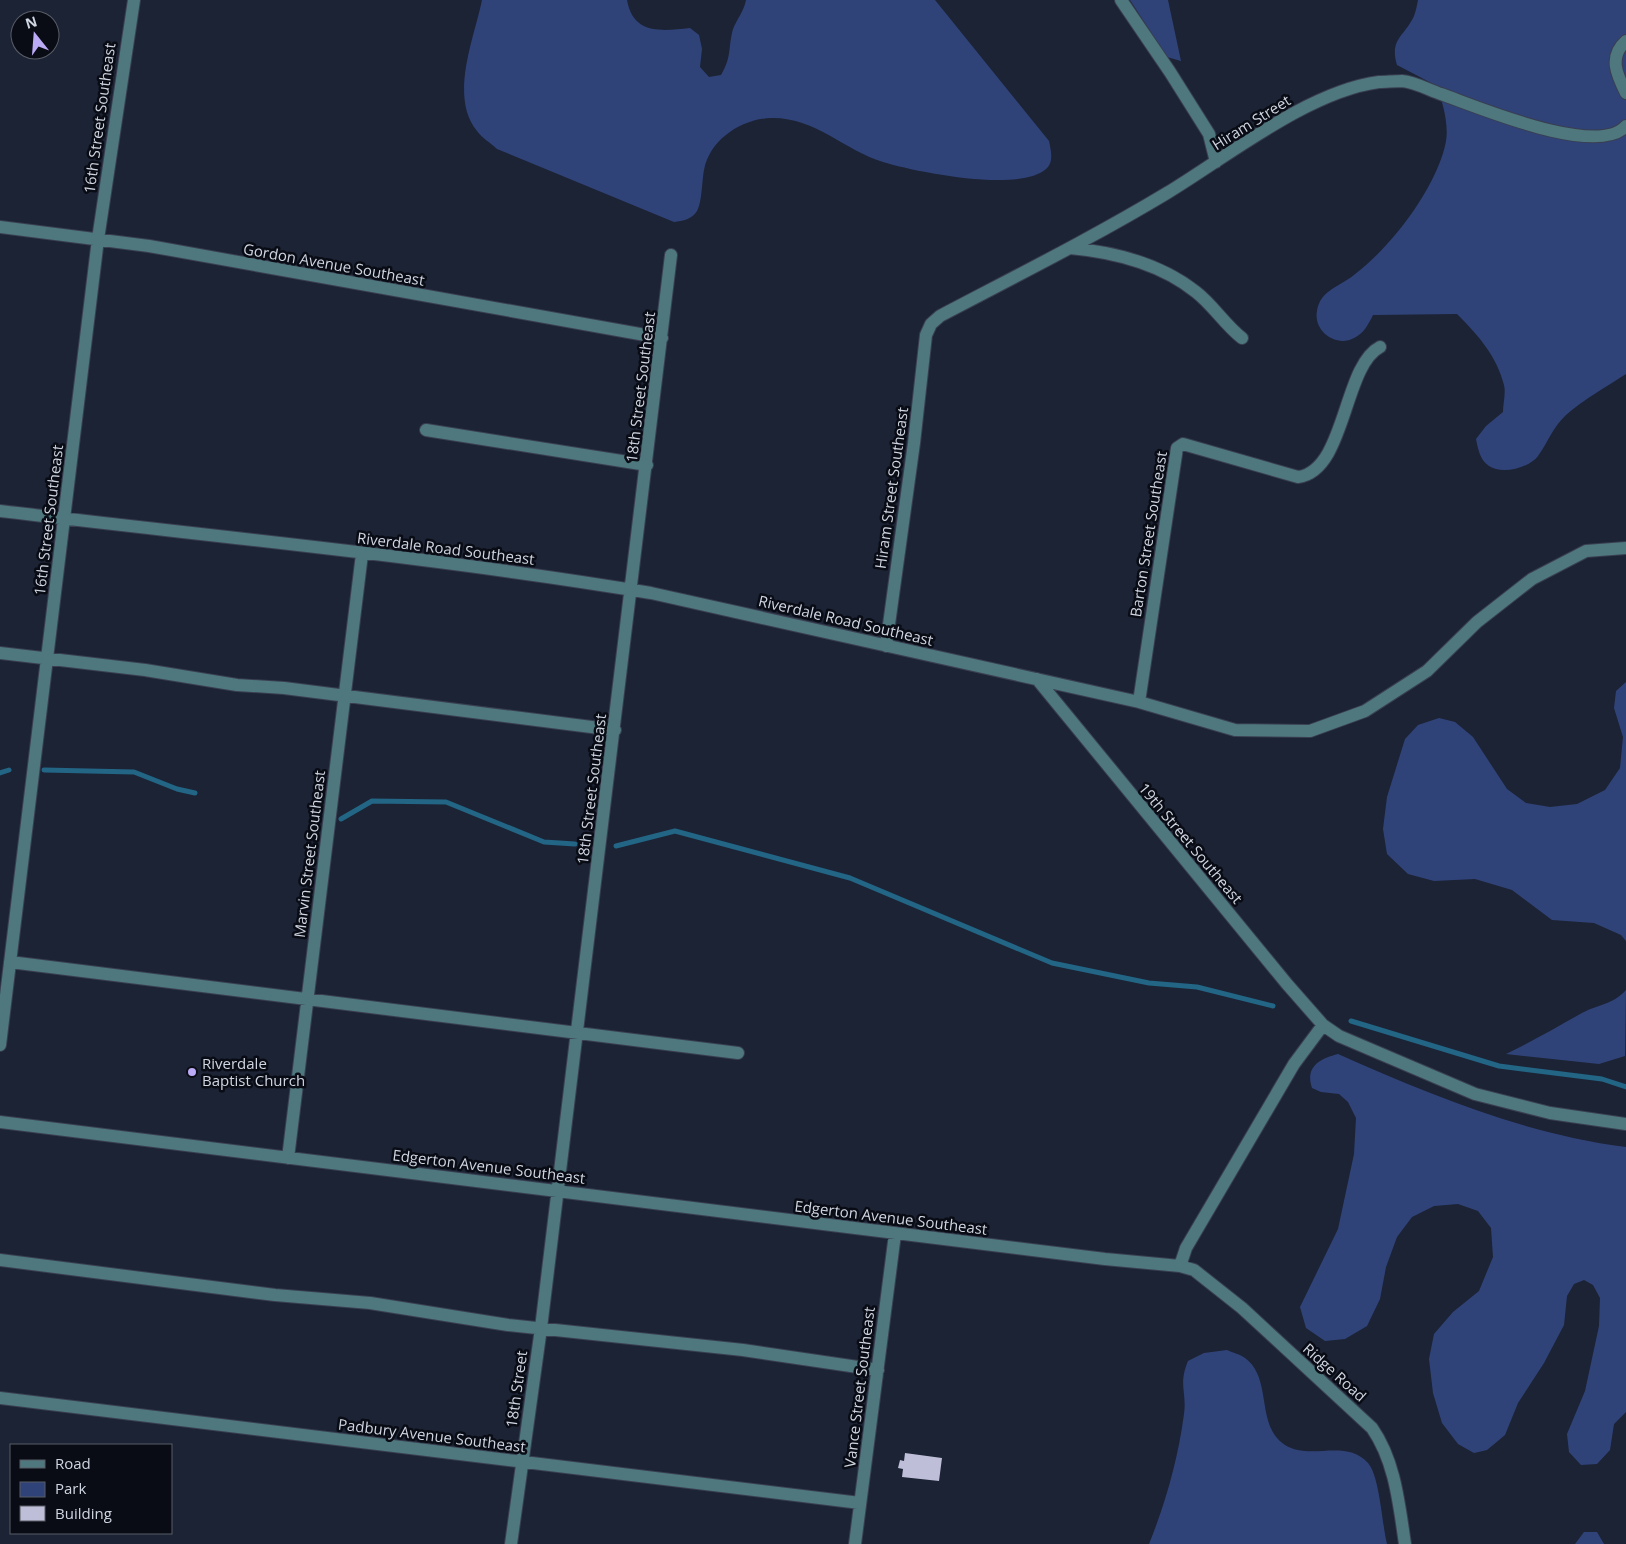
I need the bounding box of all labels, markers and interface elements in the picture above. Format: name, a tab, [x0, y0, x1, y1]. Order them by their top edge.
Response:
north arrow	[10, 10, 60, 60]
text: N	[23, 11, 39, 33]
street label: 16th Street Southeast	[79, 42, 119, 194]
street label: Hiram Street	[1208, 90, 1294, 154]
street label: Gordon Avenue Southeast	[242, 238, 426, 290]
street label: 18th Street Southeast	[621, 311, 659, 463]
street label: Hiram Street Southeast	[870, 406, 912, 570]
street label: 16th Street Southeast	[29, 444, 67, 596]
street label: Barton Street Southeast	[1125, 450, 1171, 618]
street label: Riverdale Road Southeast	[356, 527, 536, 569]
street label: Riverdale Road Southeast	[757, 590, 935, 650]
street label: 18th Street Southeast	[572, 713, 610, 865]
street label: Marvin Street Southeast	[289, 769, 329, 939]
street label: 19th Street Southeast	[1135, 778, 1247, 908]
place label: Riverdale Baptist Church	[202, 1053, 305, 1090]
marker: Riverdale Baptist Church	[186, 1066, 198, 1078]
street label: Edgerton Avenue Southeast	[391, 1144, 587, 1188]
street label: Edgerton Avenue Southeast	[793, 1195, 989, 1239]
street label: Vance Street Southeast	[839, 1305, 879, 1469]
street label: Ridge Road	[1299, 1338, 1371, 1406]
street label: 18th Street	[501, 1349, 531, 1429]
street label: Padbury Avenue Southeast	[337, 1414, 527, 1456]
legend	[10, 1444, 172, 1534]
text: Road	[55, 1453, 91, 1473]
text: Park	[55, 1478, 86, 1498]
text: Building	[55, 1503, 112, 1523]

